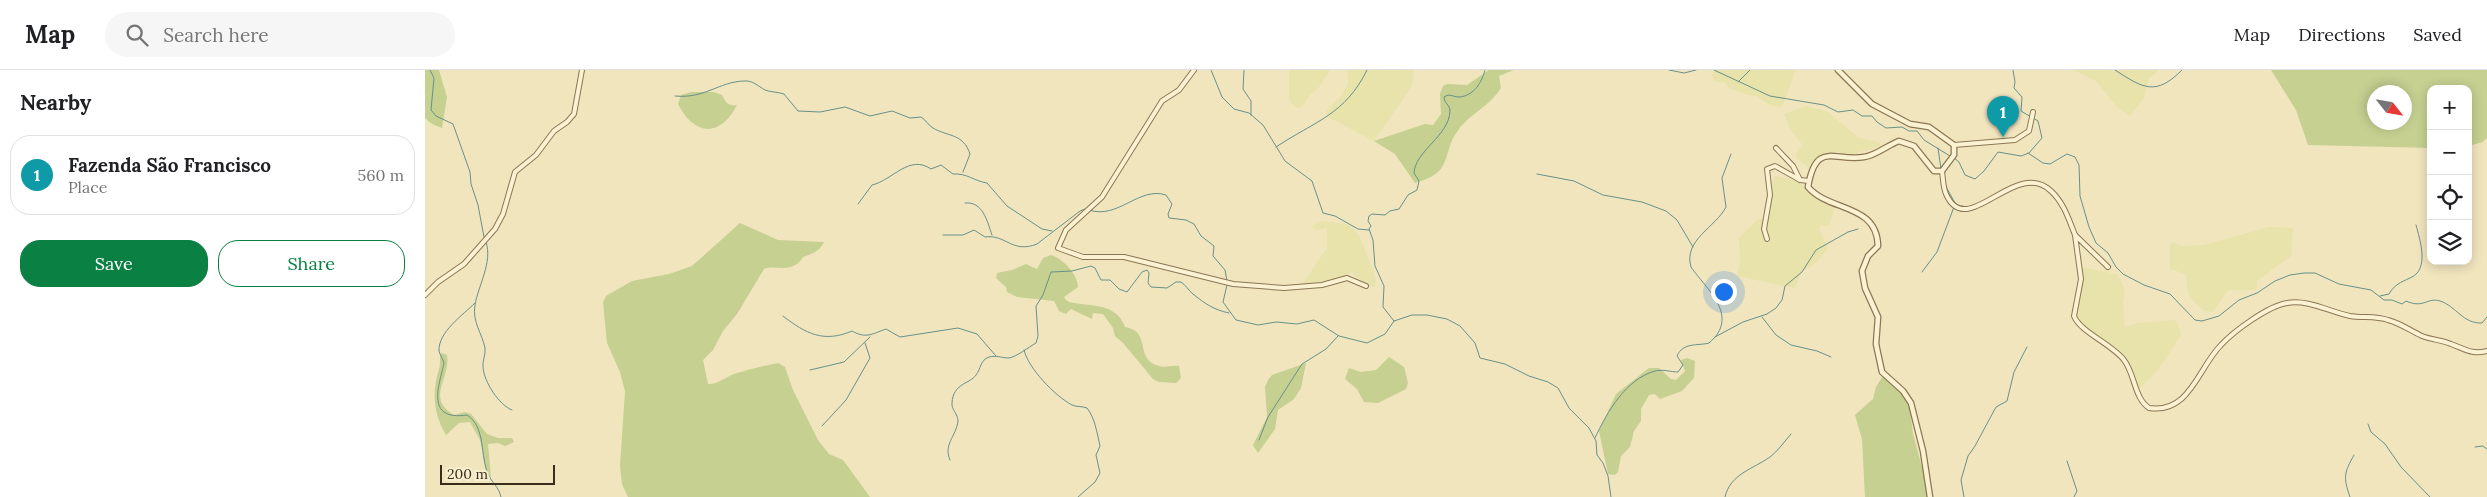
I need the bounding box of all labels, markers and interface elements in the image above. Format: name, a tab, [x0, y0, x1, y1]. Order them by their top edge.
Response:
search box	[105, 12, 455, 57]
text: Map	[25, 19, 75, 50]
icon: search	[123, 21, 151, 49]
text: Search here	[163, 23, 269, 47]
text: Map	[2234, 23, 2270, 46]
text: Directions	[2298, 23, 2385, 46]
text: Saved	[2413, 23, 2462, 46]
north arrow	[2367, 85, 2412, 130]
map controls	[2427, 85, 2472, 265]
button: +	[2427, 85, 2472, 130]
text: Nearby	[20, 89, 91, 116]
pin: 1	[1987, 96, 2019, 137]
button: −	[2427, 130, 2472, 175]
text: Fazenda São Francisco	[68, 153, 271, 177]
text: 1	[34, 165, 40, 185]
text: 560 m	[358, 165, 404, 185]
button: locate	[2427, 175, 2472, 220]
text: Place	[68, 177, 107, 197]
button: layers	[2427, 220, 2472, 265]
button: Save	[20, 240, 208, 287]
button: Share	[218, 240, 405, 287]
your location	[1711, 279, 1737, 305]
scale bar	[440, 462, 555, 485]
text: 200 m	[447, 465, 488, 483]

